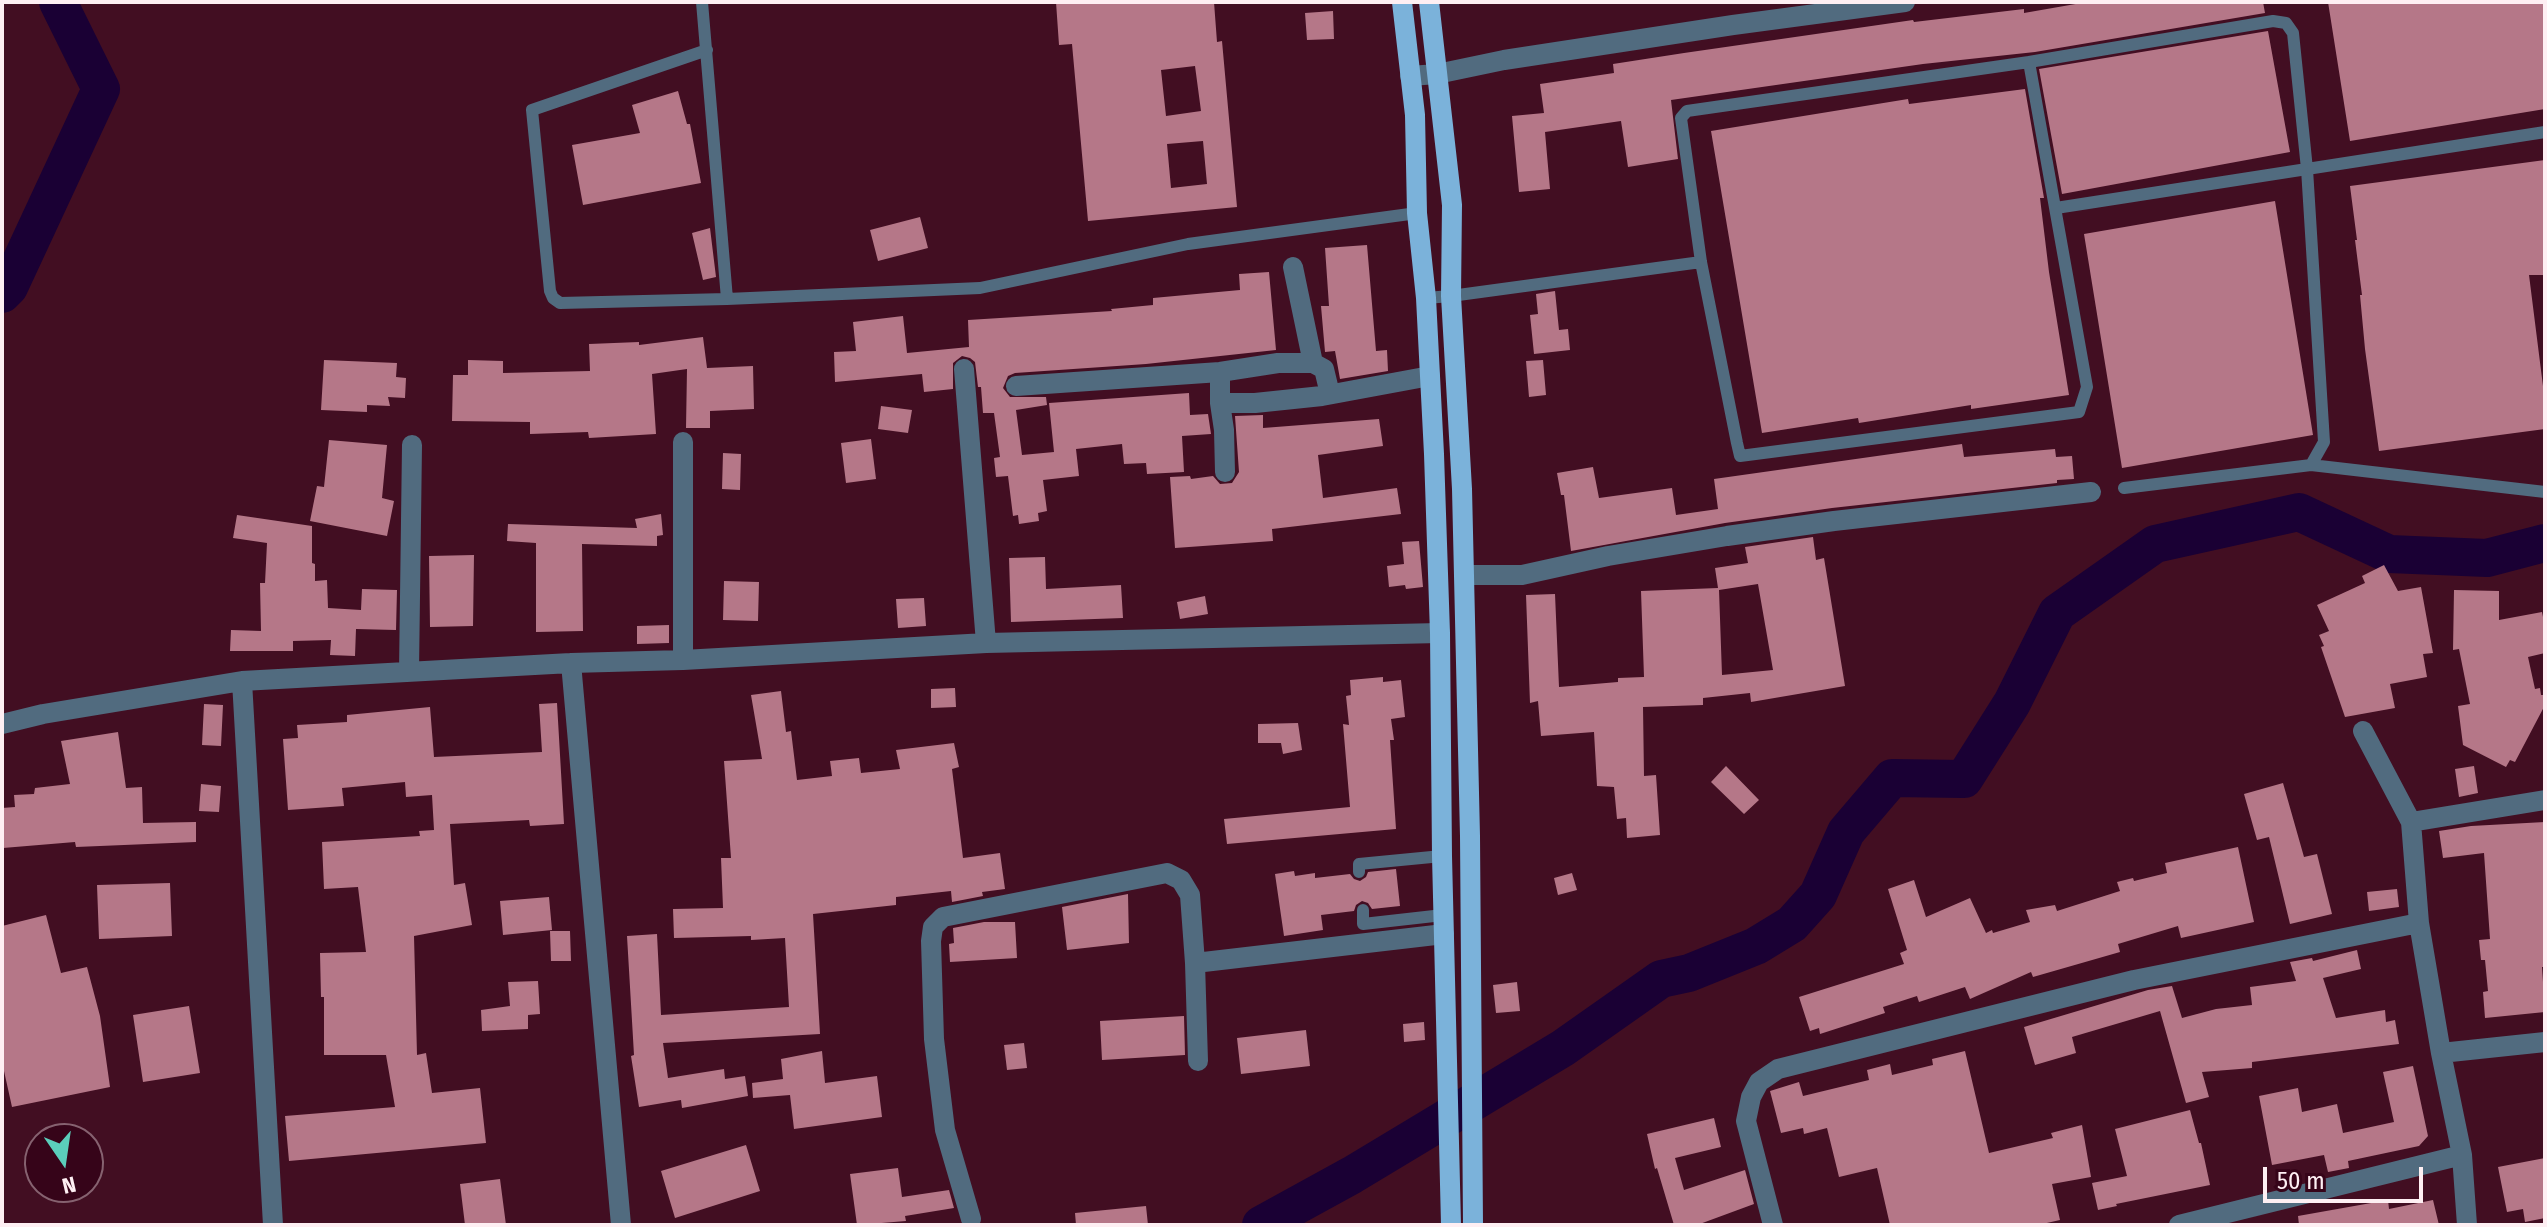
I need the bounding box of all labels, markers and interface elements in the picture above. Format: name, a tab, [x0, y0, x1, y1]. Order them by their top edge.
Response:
north arrow	[24, 1123, 104, 1203]
scale bar	[2267, 1151, 2427, 1201]
text: 50 m	[2277, 1167, 2325, 1195]
text: N	[60, 1170, 79, 1200]

